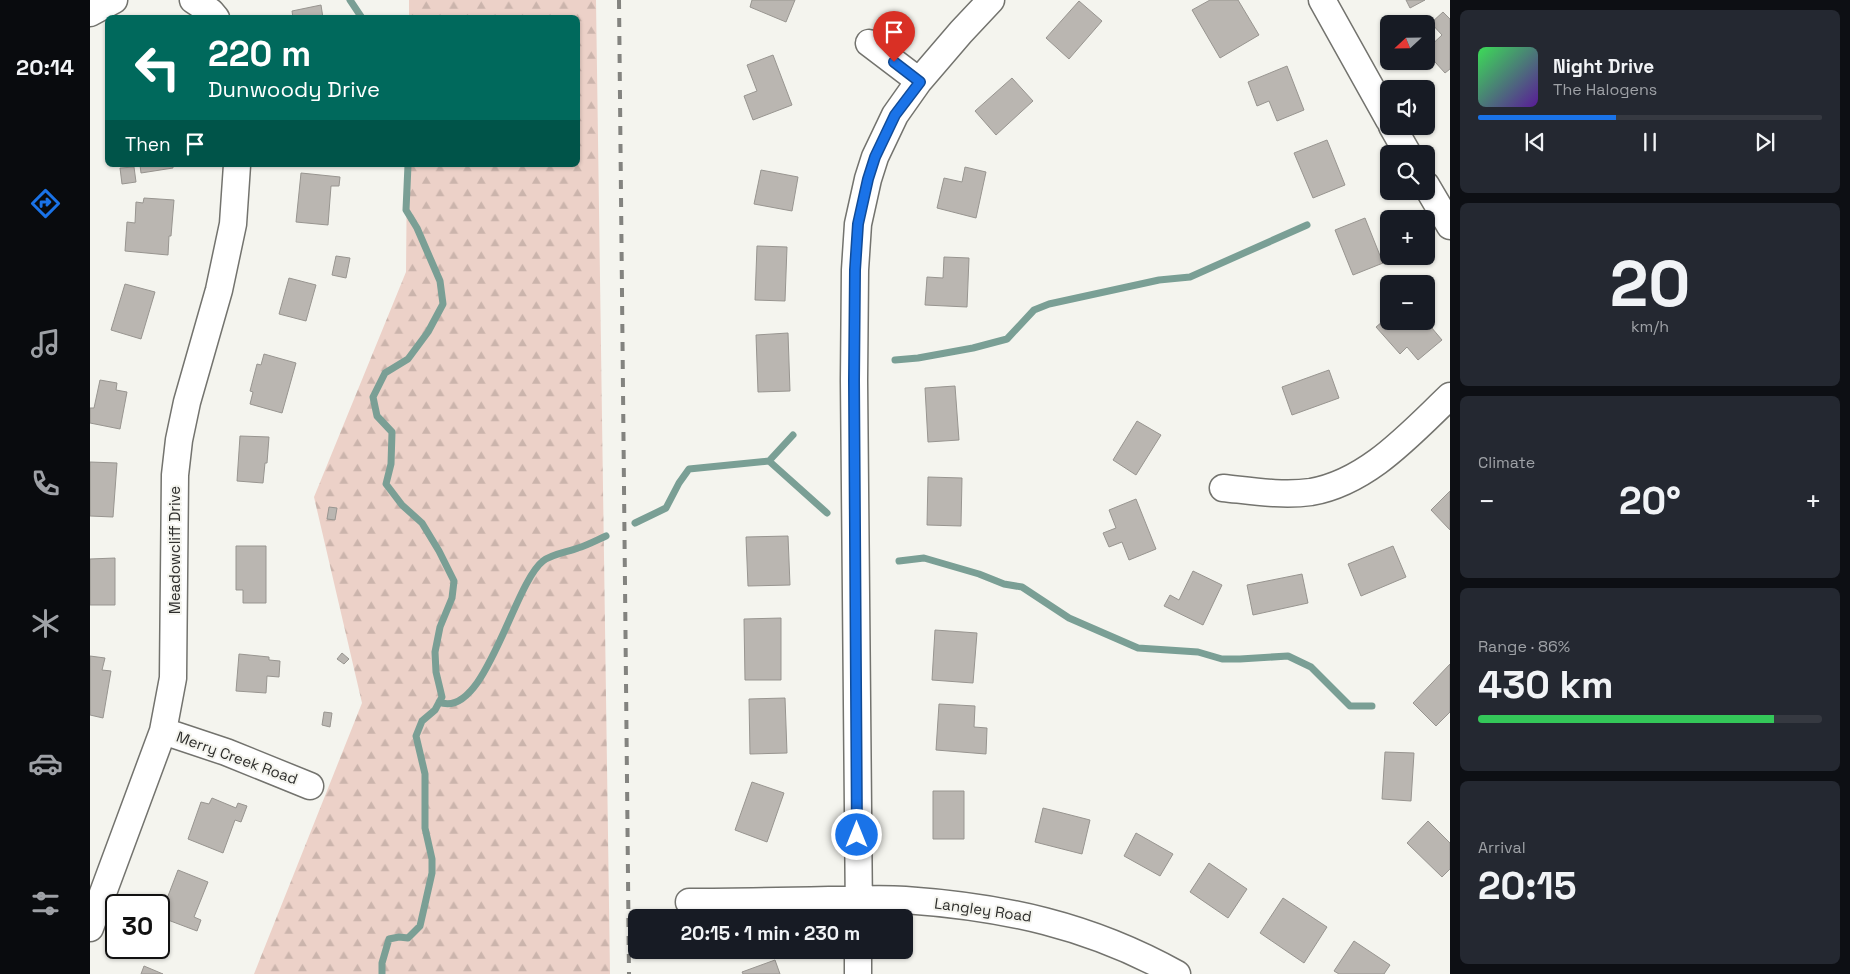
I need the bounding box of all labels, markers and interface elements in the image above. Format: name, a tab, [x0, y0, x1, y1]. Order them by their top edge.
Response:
pin	[873, 11, 915, 62]
north arrow	[1380, 15, 1435, 70]
map controls	[1380, 15, 1435, 330]
icon: arrive	[880, 18, 908, 46]
text: 220 m	[208, 32, 311, 76]
icon: left	[125, 35, 190, 100]
text: 20:14	[16, 53, 74, 81]
text: Night Drive	[1553, 54, 1654, 79]
text: Dunwoody Drive	[208, 75, 380, 103]
text: The Halogens	[1553, 79, 1657, 100]
button: sound	[1380, 80, 1435, 135]
icon: previous	[1521, 128, 1549, 156]
icon: pause	[1636, 128, 1664, 156]
icon: next	[1751, 128, 1779, 156]
icon: arrive	[181, 130, 209, 158]
text: Then	[125, 132, 171, 157]
button: search	[1380, 145, 1435, 200]
icon: directions	[28, 186, 63, 221]
button: +	[1380, 210, 1435, 265]
text: 20	[1610, 242, 1690, 325]
button: −	[1380, 275, 1435, 330]
text: km/h	[1631, 316, 1669, 337]
icon: music	[28, 326, 63, 361]
text: Climate	[1478, 452, 1535, 473]
icon: phone	[28, 466, 63, 501]
text: 20°	[1619, 477, 1681, 525]
text: −	[1478, 483, 1495, 519]
text: +	[1805, 483, 1822, 519]
street label: Meadowcliff Drive	[165, 486, 184, 614]
icon: climate	[28, 606, 63, 641]
text: Range · 86%	[1478, 636, 1570, 657]
text: 430 km	[1478, 661, 1613, 709]
street label: Merry Creek Road	[174, 727, 300, 788]
icon: car	[28, 746, 63, 781]
position arrow	[830, 808, 882, 860]
text: Arrival	[1478, 837, 1526, 858]
text: 20:15	[1478, 862, 1577, 910]
icon: filters	[28, 886, 63, 921]
street label: Langley Road	[933, 893, 1033, 926]
speed limit sign: 30	[105, 894, 170, 959]
text: 20:15 · 1 min · 230 m	[681, 921, 860, 946]

